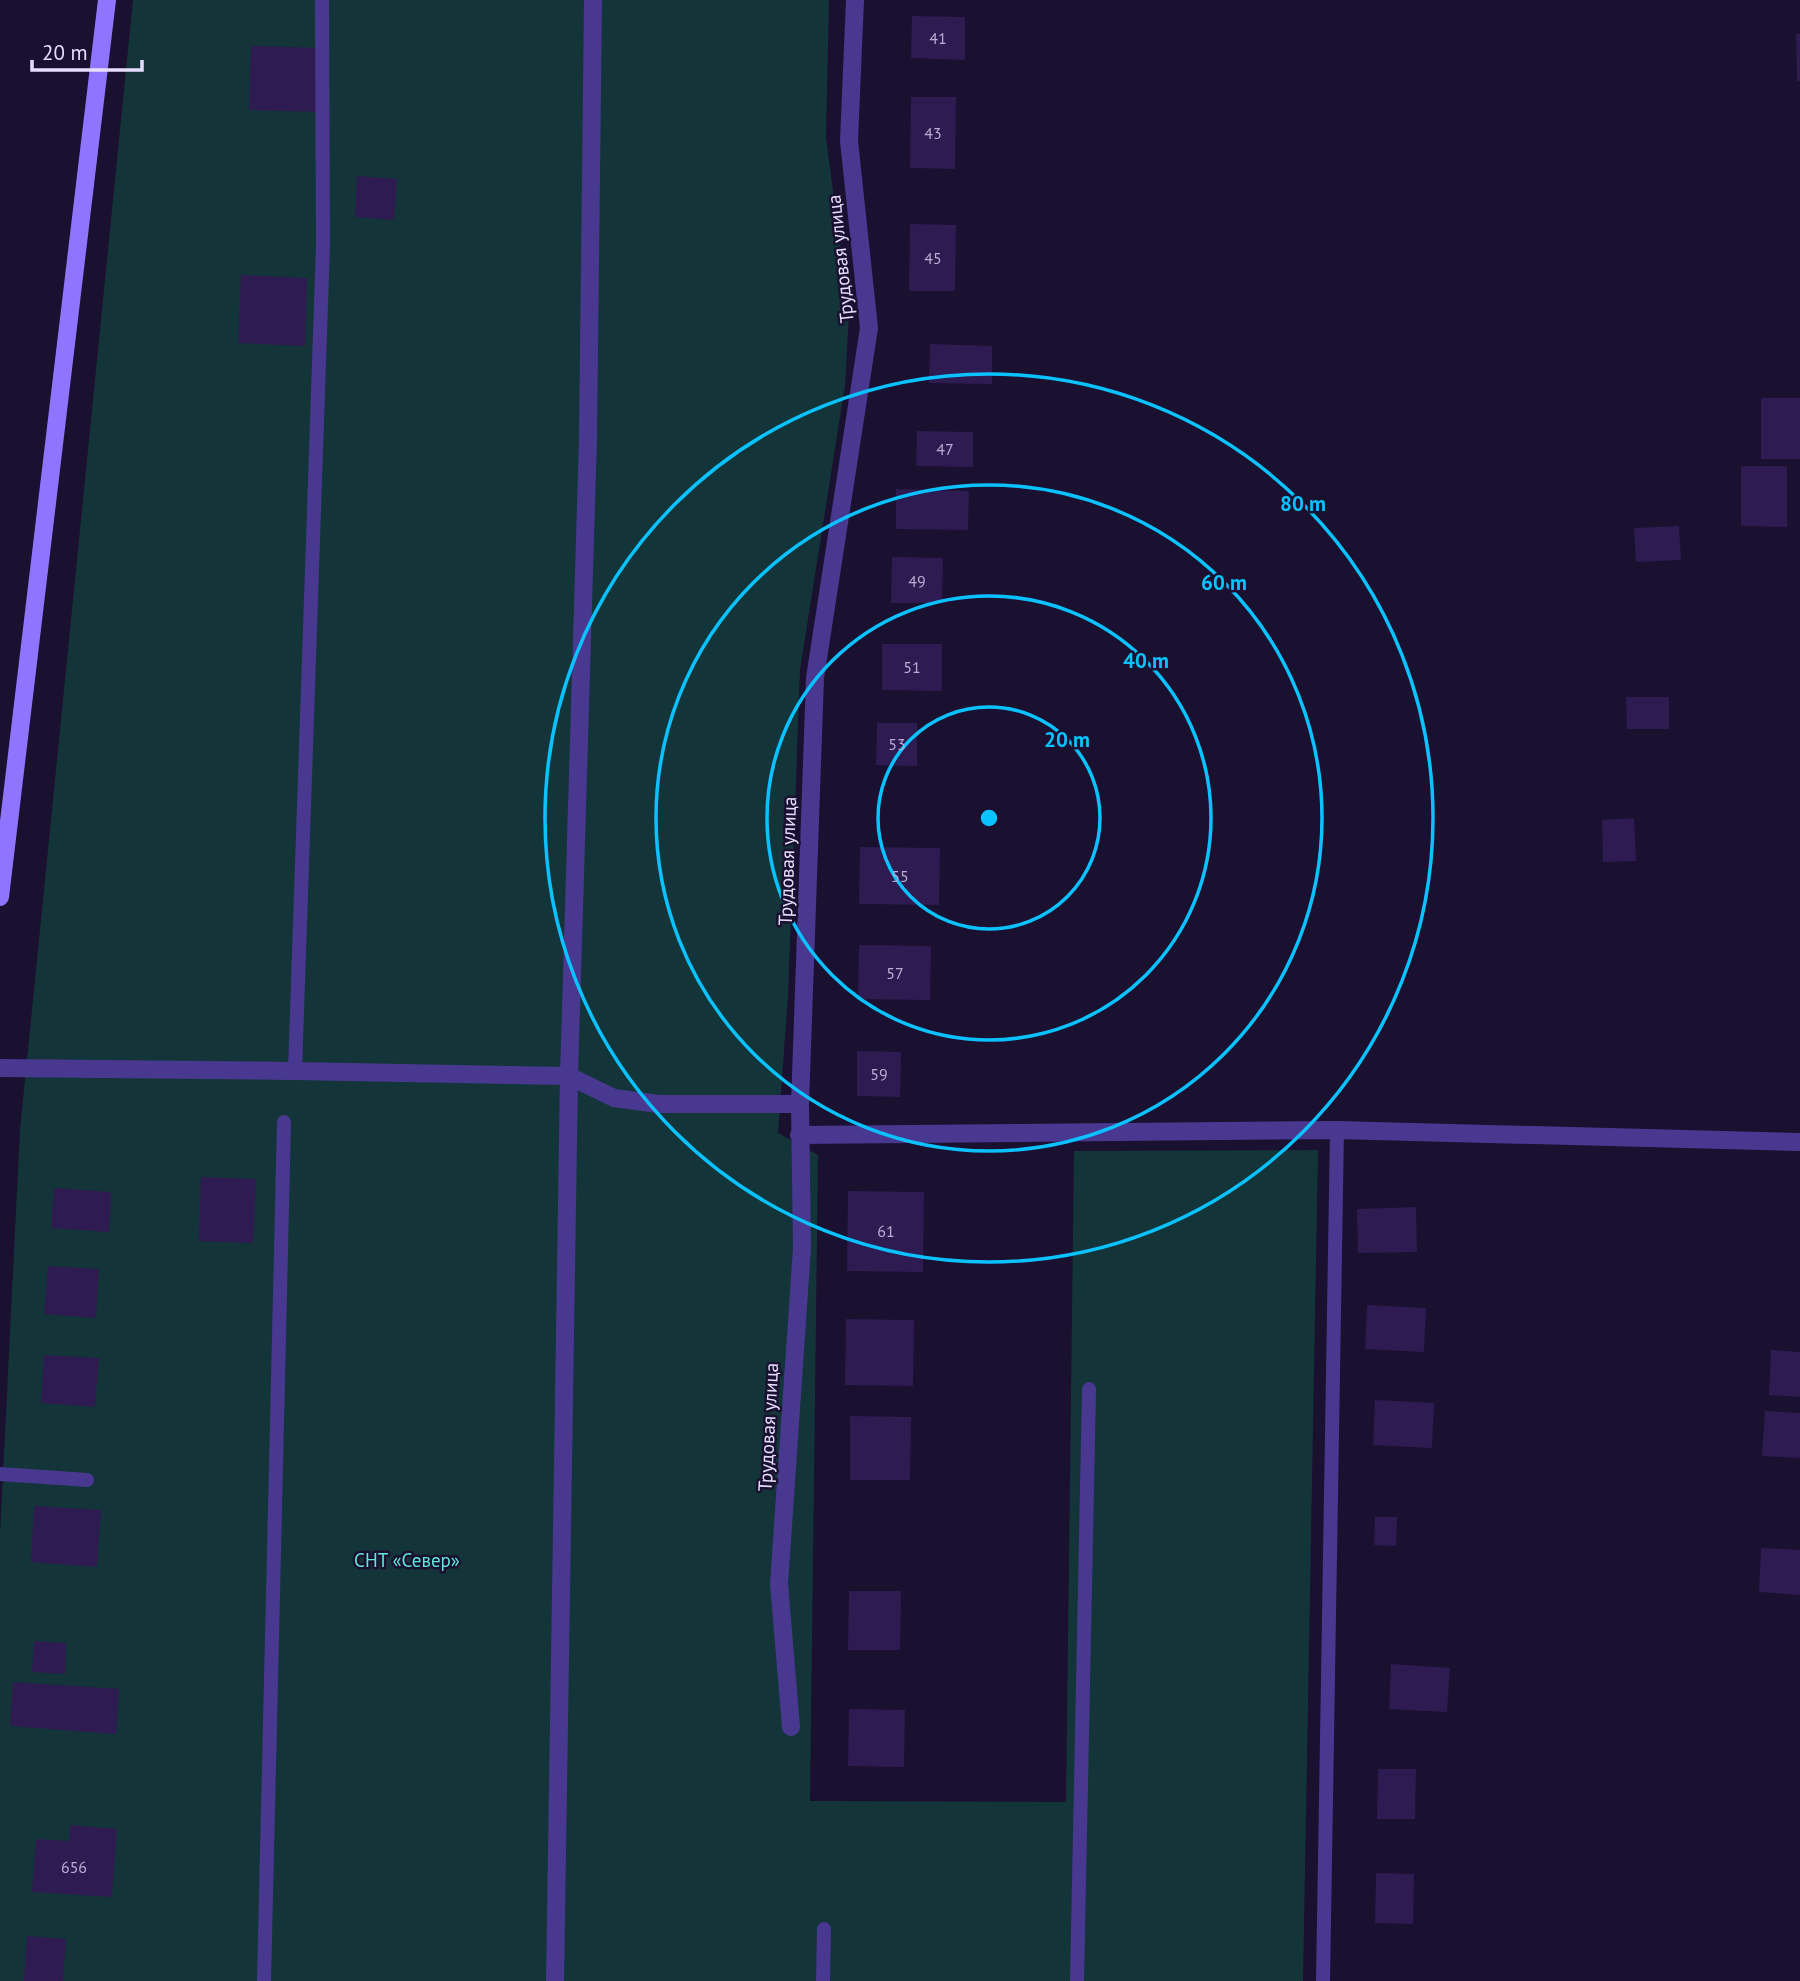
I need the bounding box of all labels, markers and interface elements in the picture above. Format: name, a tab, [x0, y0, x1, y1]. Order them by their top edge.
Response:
scale bar	[32, 28, 142, 72]
house number: 41	[929, 28, 947, 48]
text: 20 m	[42, 39, 88, 66]
house number: 43	[924, 123, 942, 143]
street label: Трудовая улица	[821, 194, 859, 324]
house number: 45	[924, 248, 942, 268]
house number: 47	[936, 439, 954, 459]
text: 80 m	[1280, 490, 1326, 517]
text: 60 m	[1201, 569, 1247, 596]
house number: 49	[908, 571, 926, 591]
text: 40 m	[1123, 647, 1169, 674]
house number: 51	[903, 657, 921, 677]
text: 20 m	[1044, 726, 1090, 753]
house number: 53	[888, 734, 906, 754]
street label: Трудовая улица	[773, 796, 801, 926]
centre of rings	[977, 806, 1001, 830]
house number: 55	[891, 866, 909, 886]
house number: 57	[886, 963, 904, 983]
house number: 59	[870, 1064, 888, 1084]
house number: 61	[877, 1221, 895, 1241]
street label: Трудовая улица	[753, 1362, 783, 1492]
park label: СНТ «Север»	[354, 1548, 460, 1572]
house number: 656	[61, 1857, 87, 1877]

